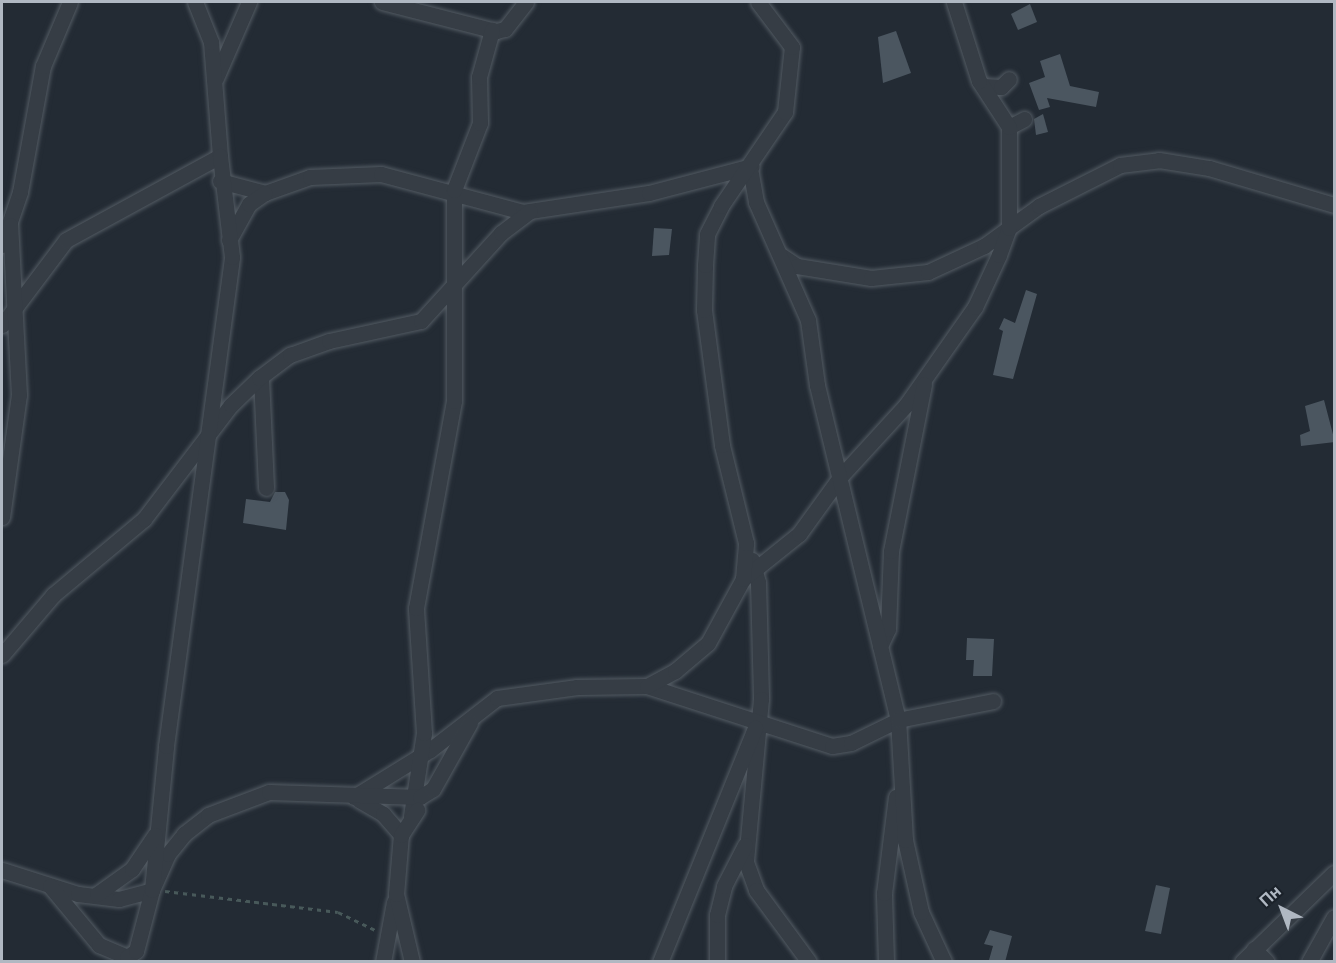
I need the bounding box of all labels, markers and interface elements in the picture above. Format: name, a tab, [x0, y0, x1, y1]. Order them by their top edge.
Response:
north arrow	[1252, 879, 1312, 939]
text: Пн	[1255, 881, 1285, 910]

